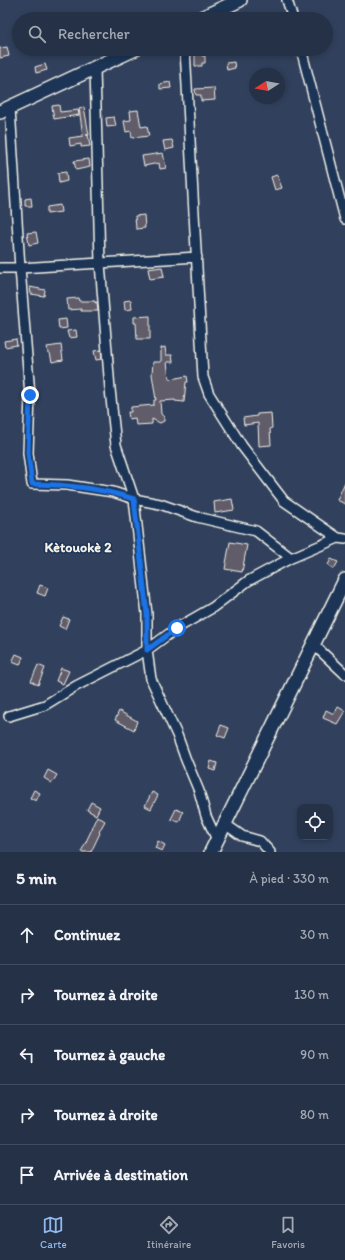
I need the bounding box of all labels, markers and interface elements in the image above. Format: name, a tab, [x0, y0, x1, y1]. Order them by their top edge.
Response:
search box	[12, 12, 333, 56]
icon: search	[26, 23, 48, 45]
text: Rechercher	[58, 25, 130, 43]
north arrow	[249, 68, 285, 104]
route end	[21, 386, 39, 404]
district label: Kètouokè 2	[44, 539, 112, 556]
route start	[168, 619, 186, 637]
map controls	[297, 804, 333, 840]
button: locate	[297, 804, 333, 840]
text: 5 min	[16, 868, 56, 888]
text: À pied · 330 m	[249, 871, 329, 886]
icon: ahead	[16, 924, 38, 946]
text: Continuez	[54, 926, 120, 944]
text: 30 m	[300, 927, 329, 942]
icon: right	[16, 984, 38, 1006]
text: Tournez à droite	[54, 986, 158, 1004]
text: 130 m	[294, 987, 329, 1002]
icon: left	[16, 1044, 38, 1066]
text: Tournez à gauche	[54, 1046, 165, 1064]
text: 90 m	[300, 1047, 329, 1062]
icon: right	[16, 1104, 38, 1126]
text: Tournez à droite	[54, 1106, 158, 1124]
text: 80 m	[300, 1107, 329, 1122]
icon: arrive	[16, 1164, 38, 1186]
text: Arrivée à destination	[54, 1166, 188, 1184]
tab: Carte	[40, 1214, 67, 1251]
tab: Itinéraire	[147, 1214, 191, 1251]
tab: Favoris	[271, 1214, 305, 1251]

